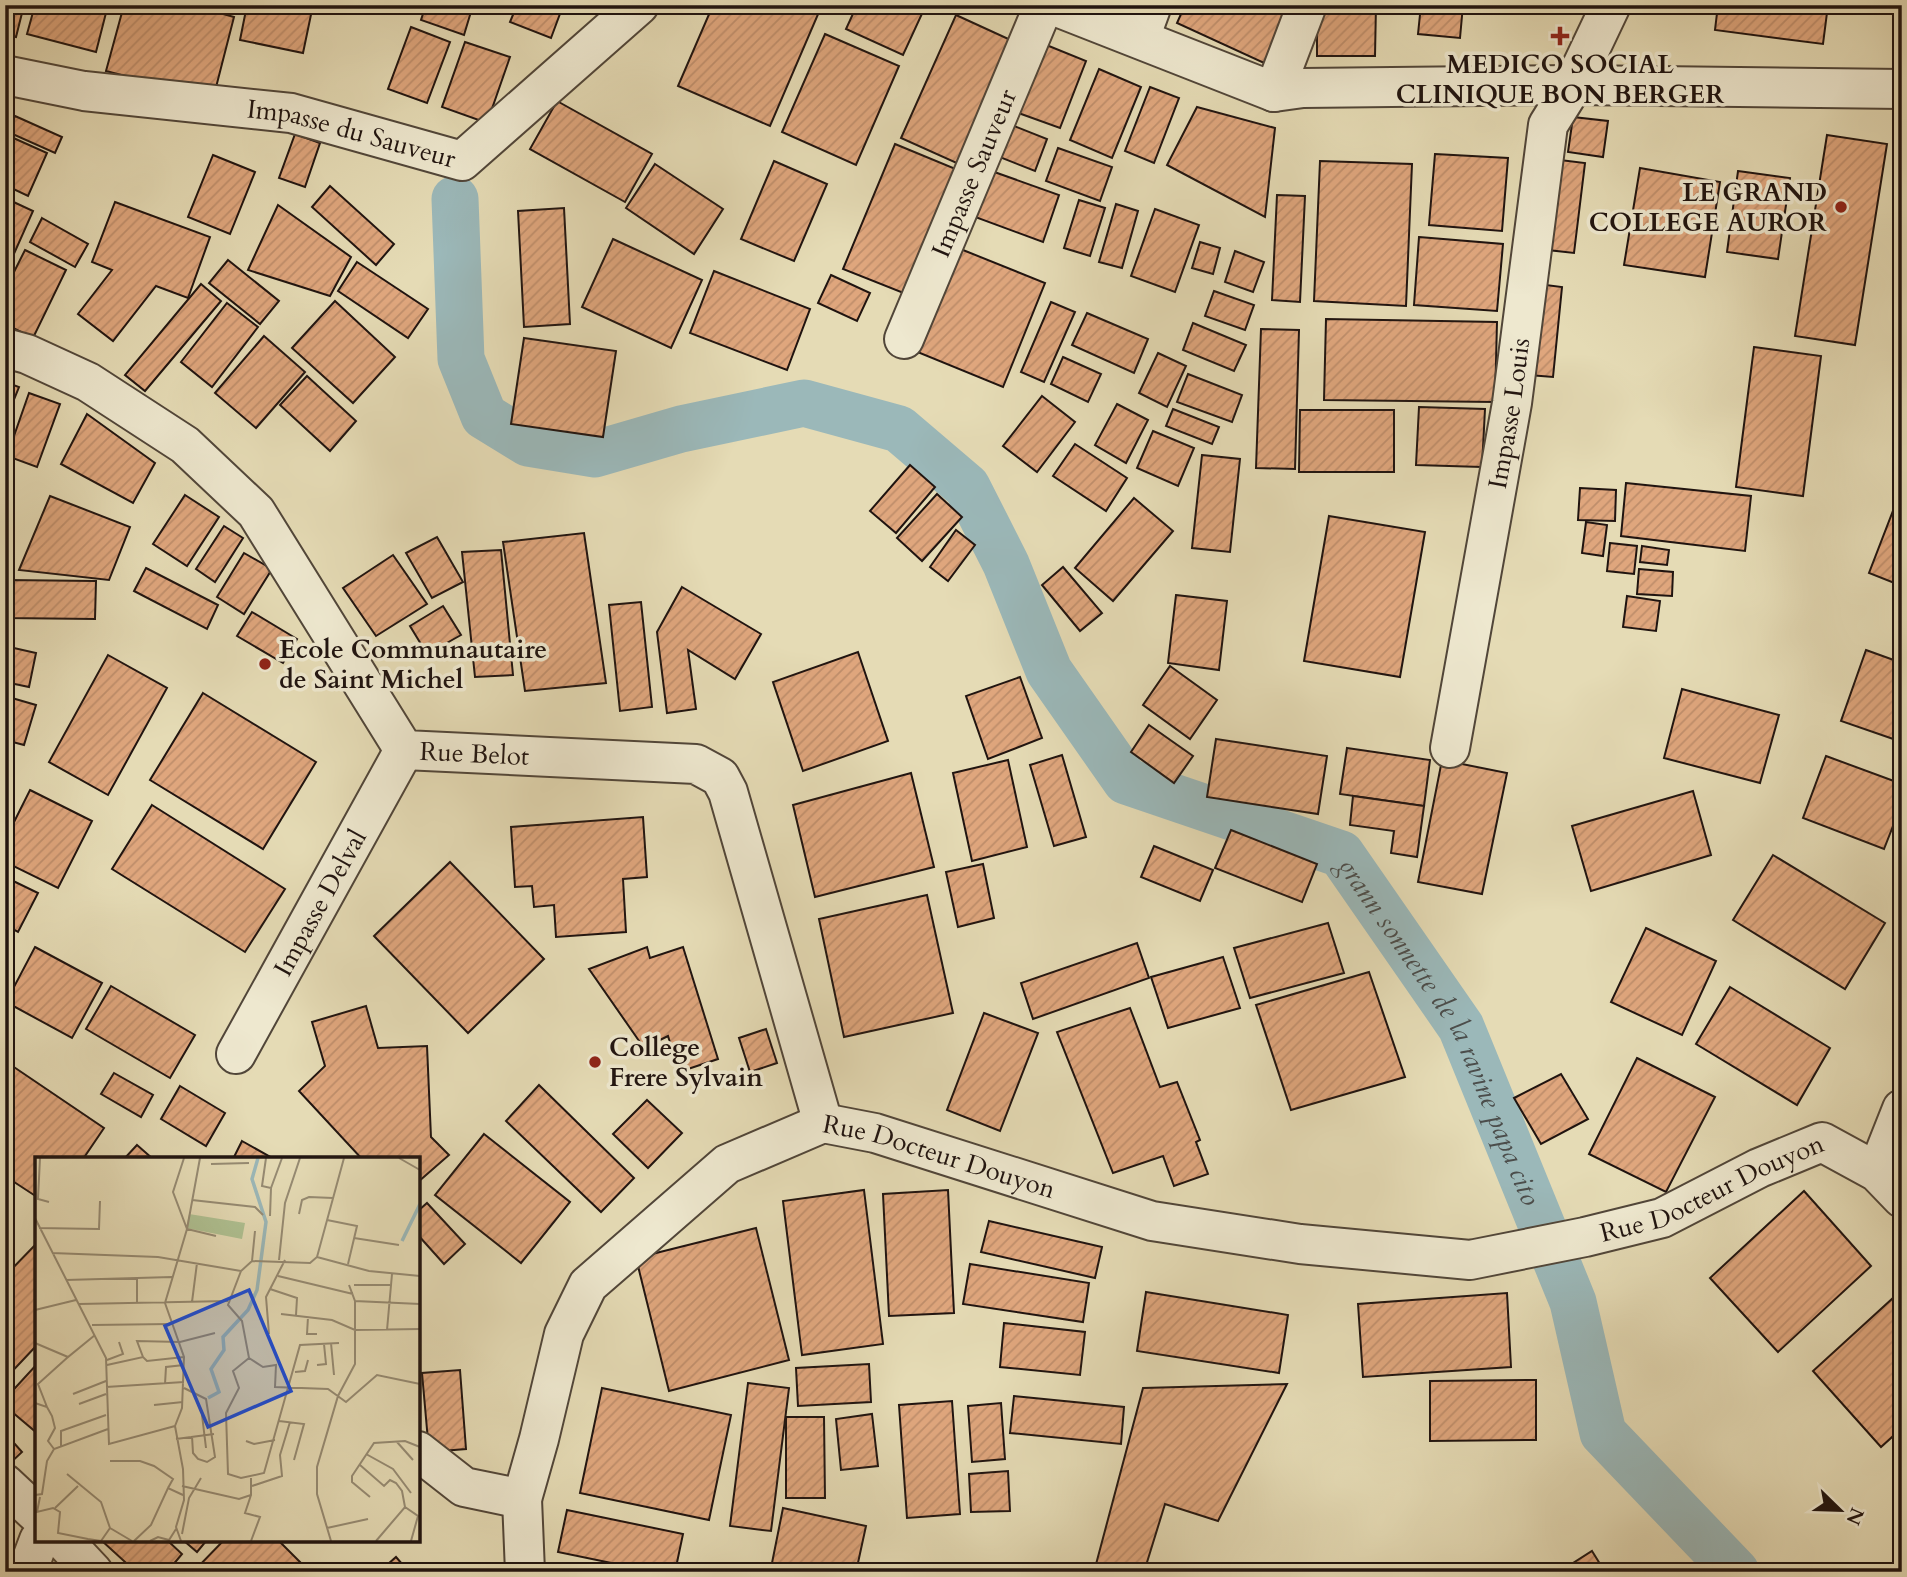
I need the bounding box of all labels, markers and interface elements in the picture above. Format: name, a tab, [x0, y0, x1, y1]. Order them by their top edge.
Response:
marker: MEDICO SOCIAL CLINIQUE BON BERGER	[1550, 26, 1570, 46]
place label: MEDICO SOCIAL CLINIQUE BON BERGER	[1396, 47, 1724, 112]
street label: Impasse Sauveur	[923, 83, 1025, 263]
street label: Impasse du Sauveur	[245, 91, 460, 177]
place label: LE GRAND COLLEGE AUROR	[1589, 175, 1827, 240]
marker: LE GRAND COLLEGE AUROR	[1833, 199, 1849, 215]
street label: Impasse Louis	[1480, 336, 1538, 491]
place label: Ecole Communautaire de Saint Michel	[279, 632, 547, 697]
marker: Ecole Communautaire de Saint Michel	[257, 656, 273, 672]
street label: Rue Belot	[419, 734, 530, 774]
street label: Impasse Delval	[265, 823, 375, 983]
water label: grann sonnette de la ravine papa cito	[1327, 848, 1550, 1211]
place label: College Frere Sylvain	[609, 1030, 763, 1095]
marker: College Frere Sylvain	[587, 1054, 603, 1070]
street label: Rue Docteur Douyon	[820, 1106, 1060, 1207]
street label: Rue Docteur Douyon	[1596, 1126, 1829, 1251]
inset map	[35, 1157, 420, 1542]
north arrow	[1806, 1476, 1876, 1546]
text: N	[1839, 1504, 1870, 1529]

